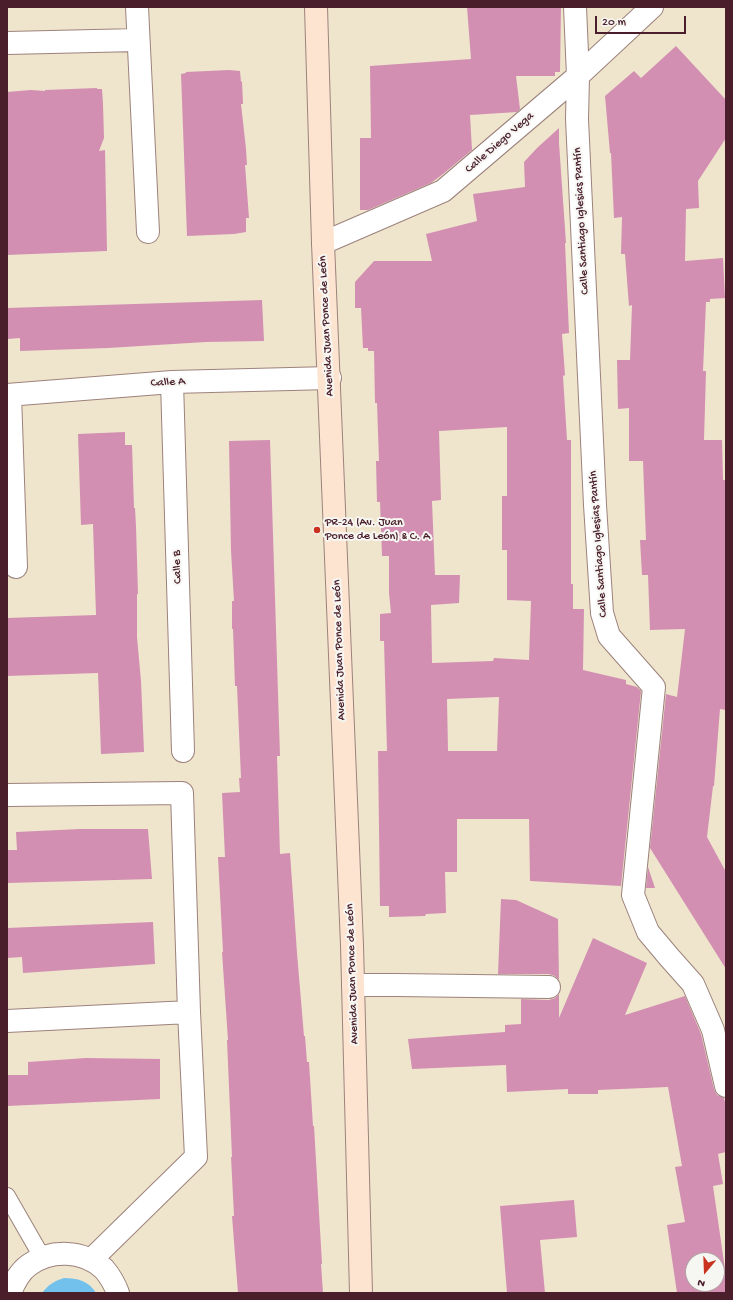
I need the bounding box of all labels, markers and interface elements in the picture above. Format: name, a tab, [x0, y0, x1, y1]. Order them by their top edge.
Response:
scale bar	[597, 8, 688, 34]
text: 20 m	[602, 16, 626, 30]
street label: Calle Diego Vega	[463, 109, 537, 177]
street label: Calle Santiago Iglesias Pantín	[571, 147, 593, 295]
street label: Avenida Juan Ponce de León	[316, 255, 338, 397]
street label: Calle A	[150, 375, 186, 391]
street label: Calle Santiago Iglesias Pantín	[587, 470, 611, 618]
place label: PR-24 (Av. Juan Ponce de León) & C. A	[325, 516, 430, 544]
marker: PR-24 (Av. Juan Ponce de León) & C. A	[312, 525, 322, 535]
street label: Calle B	[170, 550, 186, 584]
street label: Avenida Juan Ponce de León	[330, 579, 350, 721]
street label: Avenida Juan Ponce de León	[343, 903, 363, 1045]
north arrow	[685, 1252, 725, 1292]
text: N	[696, 1276, 707, 1289]

